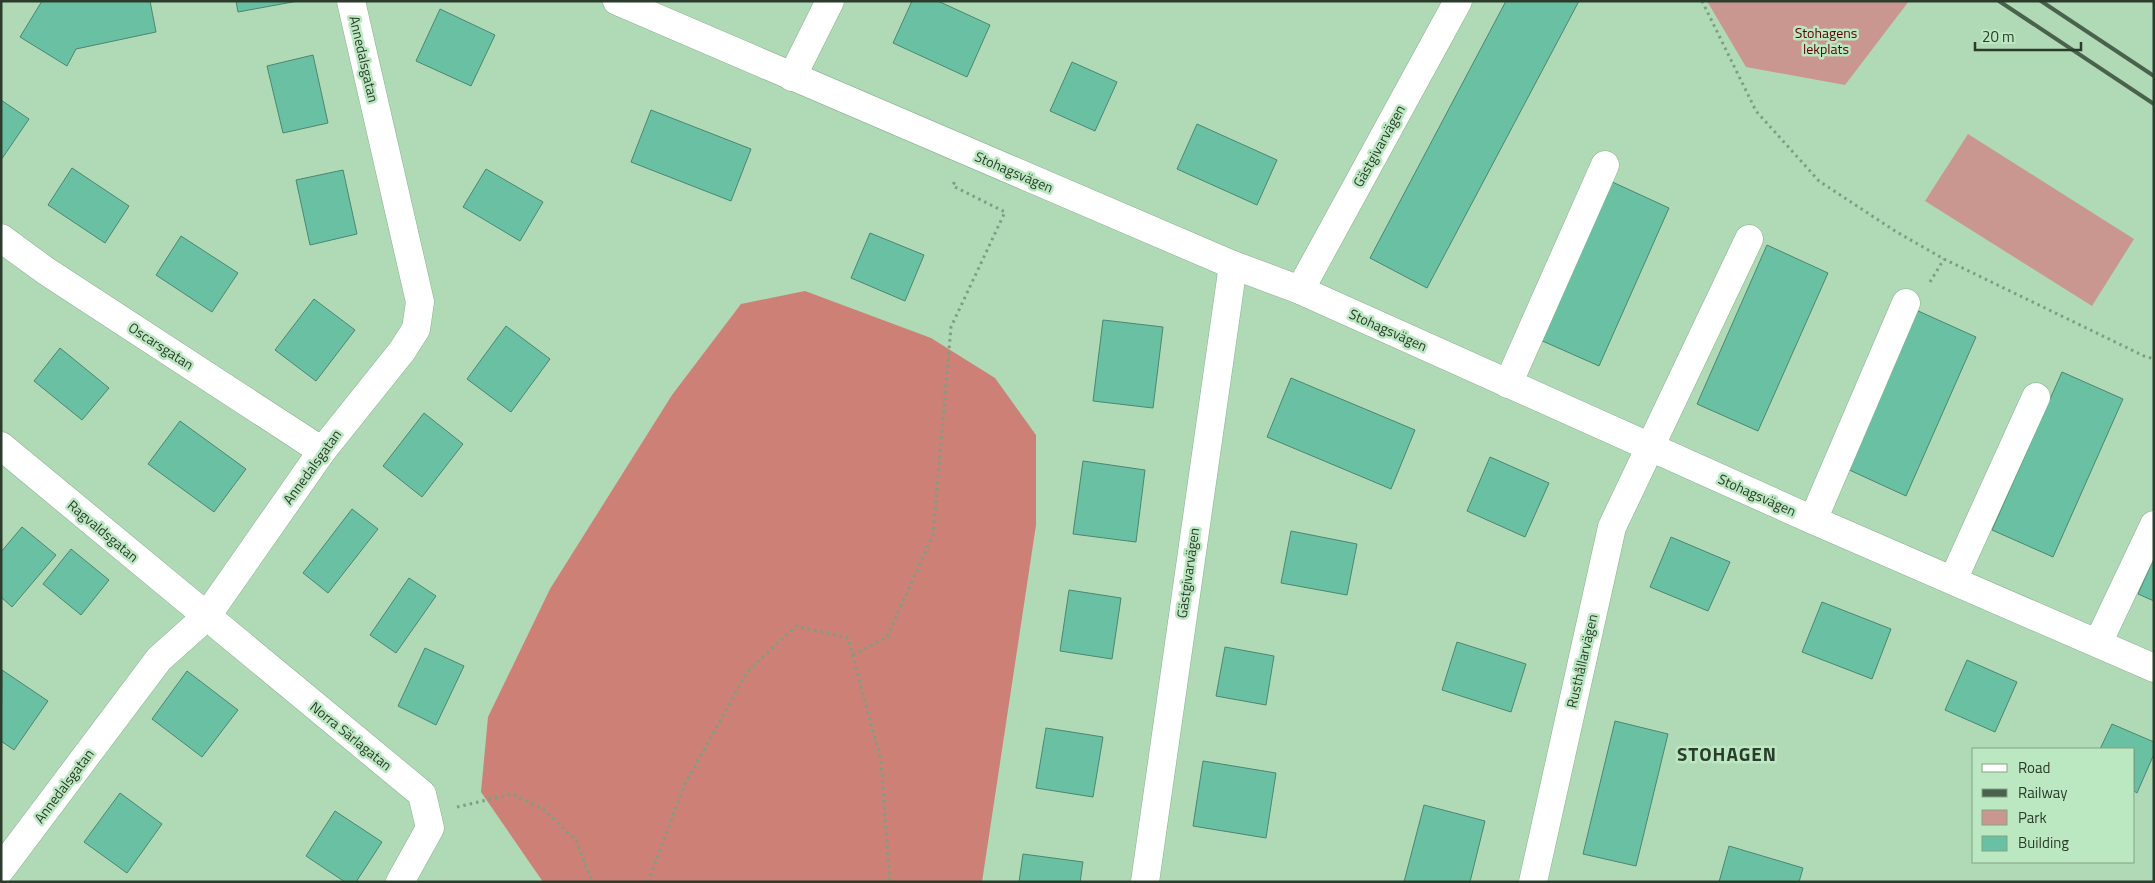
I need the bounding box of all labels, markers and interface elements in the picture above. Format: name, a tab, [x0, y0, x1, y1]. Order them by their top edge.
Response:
street label: Annedalsgatan	[344, 14, 385, 104]
scale bar	[1975, 20, 2081, 52]
park label: Stohagens lekplats	[1795, 22, 1857, 59]
text: 20 m	[1982, 25, 2015, 48]
street label: Gästgivarvägen	[1347, 101, 1410, 191]
street label: Stohagsvägen	[972, 146, 1057, 197]
street label: Stohagsvägen	[1346, 303, 1431, 356]
street label: Oscarsgatan	[125, 317, 198, 374]
street label: Annedalsgatan	[277, 425, 346, 509]
street label: Stohagsvägen	[1715, 468, 1800, 521]
street label: Ragvaldsgatan	[63, 495, 143, 567]
street label: Gästgivarvägen	[1171, 526, 1204, 620]
street label: Rusthållarvägen	[1561, 612, 1603, 710]
street label: Norra Särlagatan	[306, 696, 397, 775]
district label: STOHAGEN	[1677, 739, 1777, 768]
street label: Annedalsgatan	[29, 744, 99, 827]
legend	[1972, 748, 2135, 863]
text: Road	[2018, 756, 2050, 779]
text: Railway	[2018, 781, 2068, 804]
text: Park	[2018, 806, 2047, 829]
text: Building	[2018, 831, 2069, 854]

